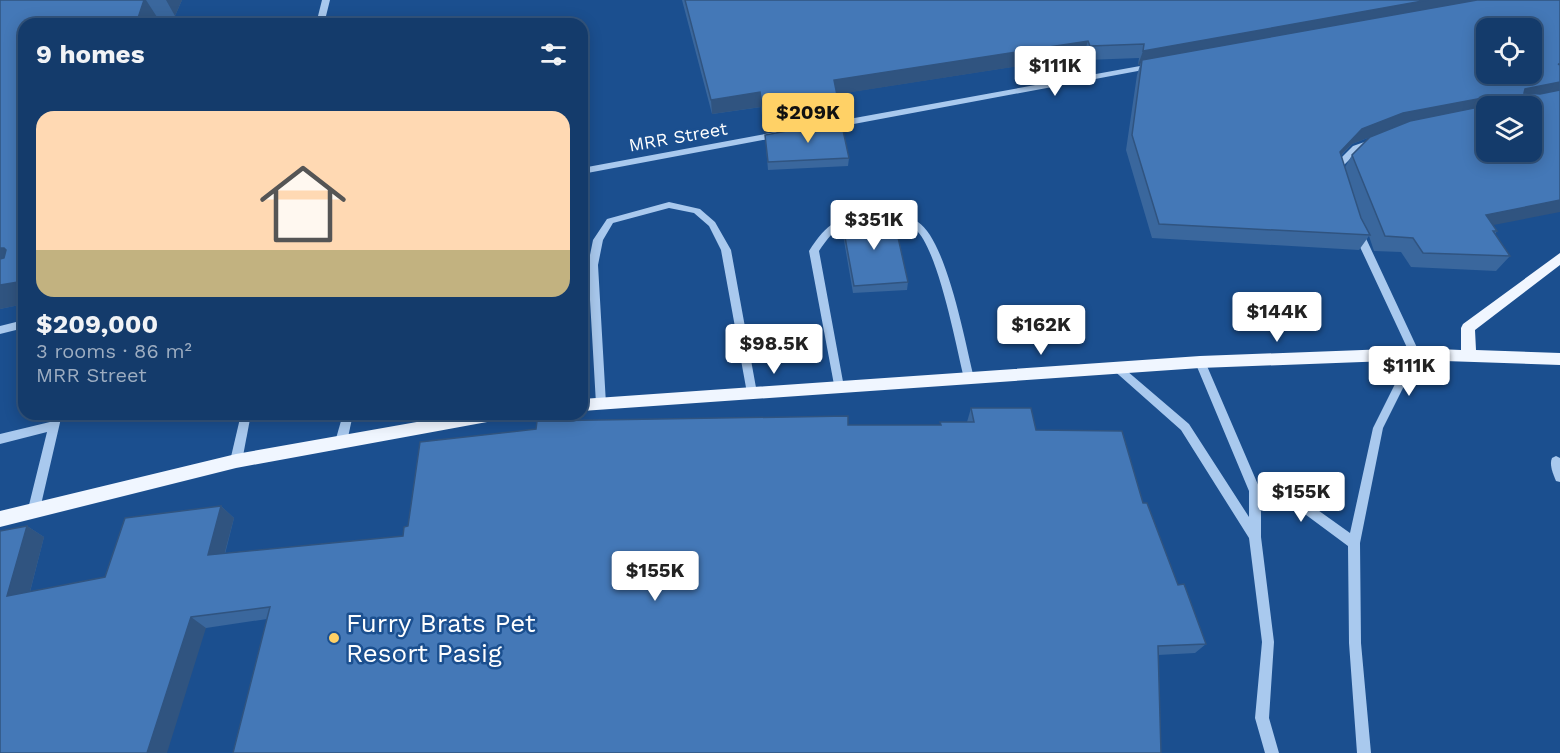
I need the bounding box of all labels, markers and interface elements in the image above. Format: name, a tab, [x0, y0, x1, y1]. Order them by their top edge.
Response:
map controls	[1476, 18, 1542, 162]
button: locate	[1476, 18, 1542, 84]
icon: filters	[537, 38, 570, 71]
text: 9 homes	[36, 39, 145, 69]
pin: $111K	[1013, 46, 1097, 97]
text: $111K	[1029, 53, 1081, 77]
pin: $209K	[766, 93, 850, 144]
button: layers	[1476, 96, 1542, 162]
text: $209K	[776, 100, 840, 124]
street label: MRR Street	[627, 117, 729, 155]
icon: home	[249, 150, 357, 258]
pin: $351K	[832, 200, 916, 251]
text: $351K	[845, 207, 903, 231]
pin: $144K	[1235, 292, 1319, 343]
text: $144K	[1246, 299, 1308, 323]
pin: $162K	[999, 305, 1083, 356]
text: $209,000	[36, 309, 158, 339]
text: $162K	[1011, 312, 1071, 336]
pin: $98.5K	[725, 324, 823, 375]
text: $98.5K	[740, 331, 809, 355]
text: 3 rooms · 86 m²	[36, 339, 192, 363]
pin: $111K	[1367, 346, 1451, 397]
text: $111K	[1383, 353, 1435, 377]
text: MRR Street	[36, 363, 147, 387]
pin: $155K	[1259, 472, 1343, 523]
text: $155K	[1272, 479, 1330, 503]
pin: $155K	[613, 551, 697, 602]
text: $155K	[626, 558, 684, 582]
place label: Furry Brats Pet Resort Pasig	[346, 608, 536, 668]
marker: Furry Brats Pet Resort Pasig	[327, 631, 341, 645]

